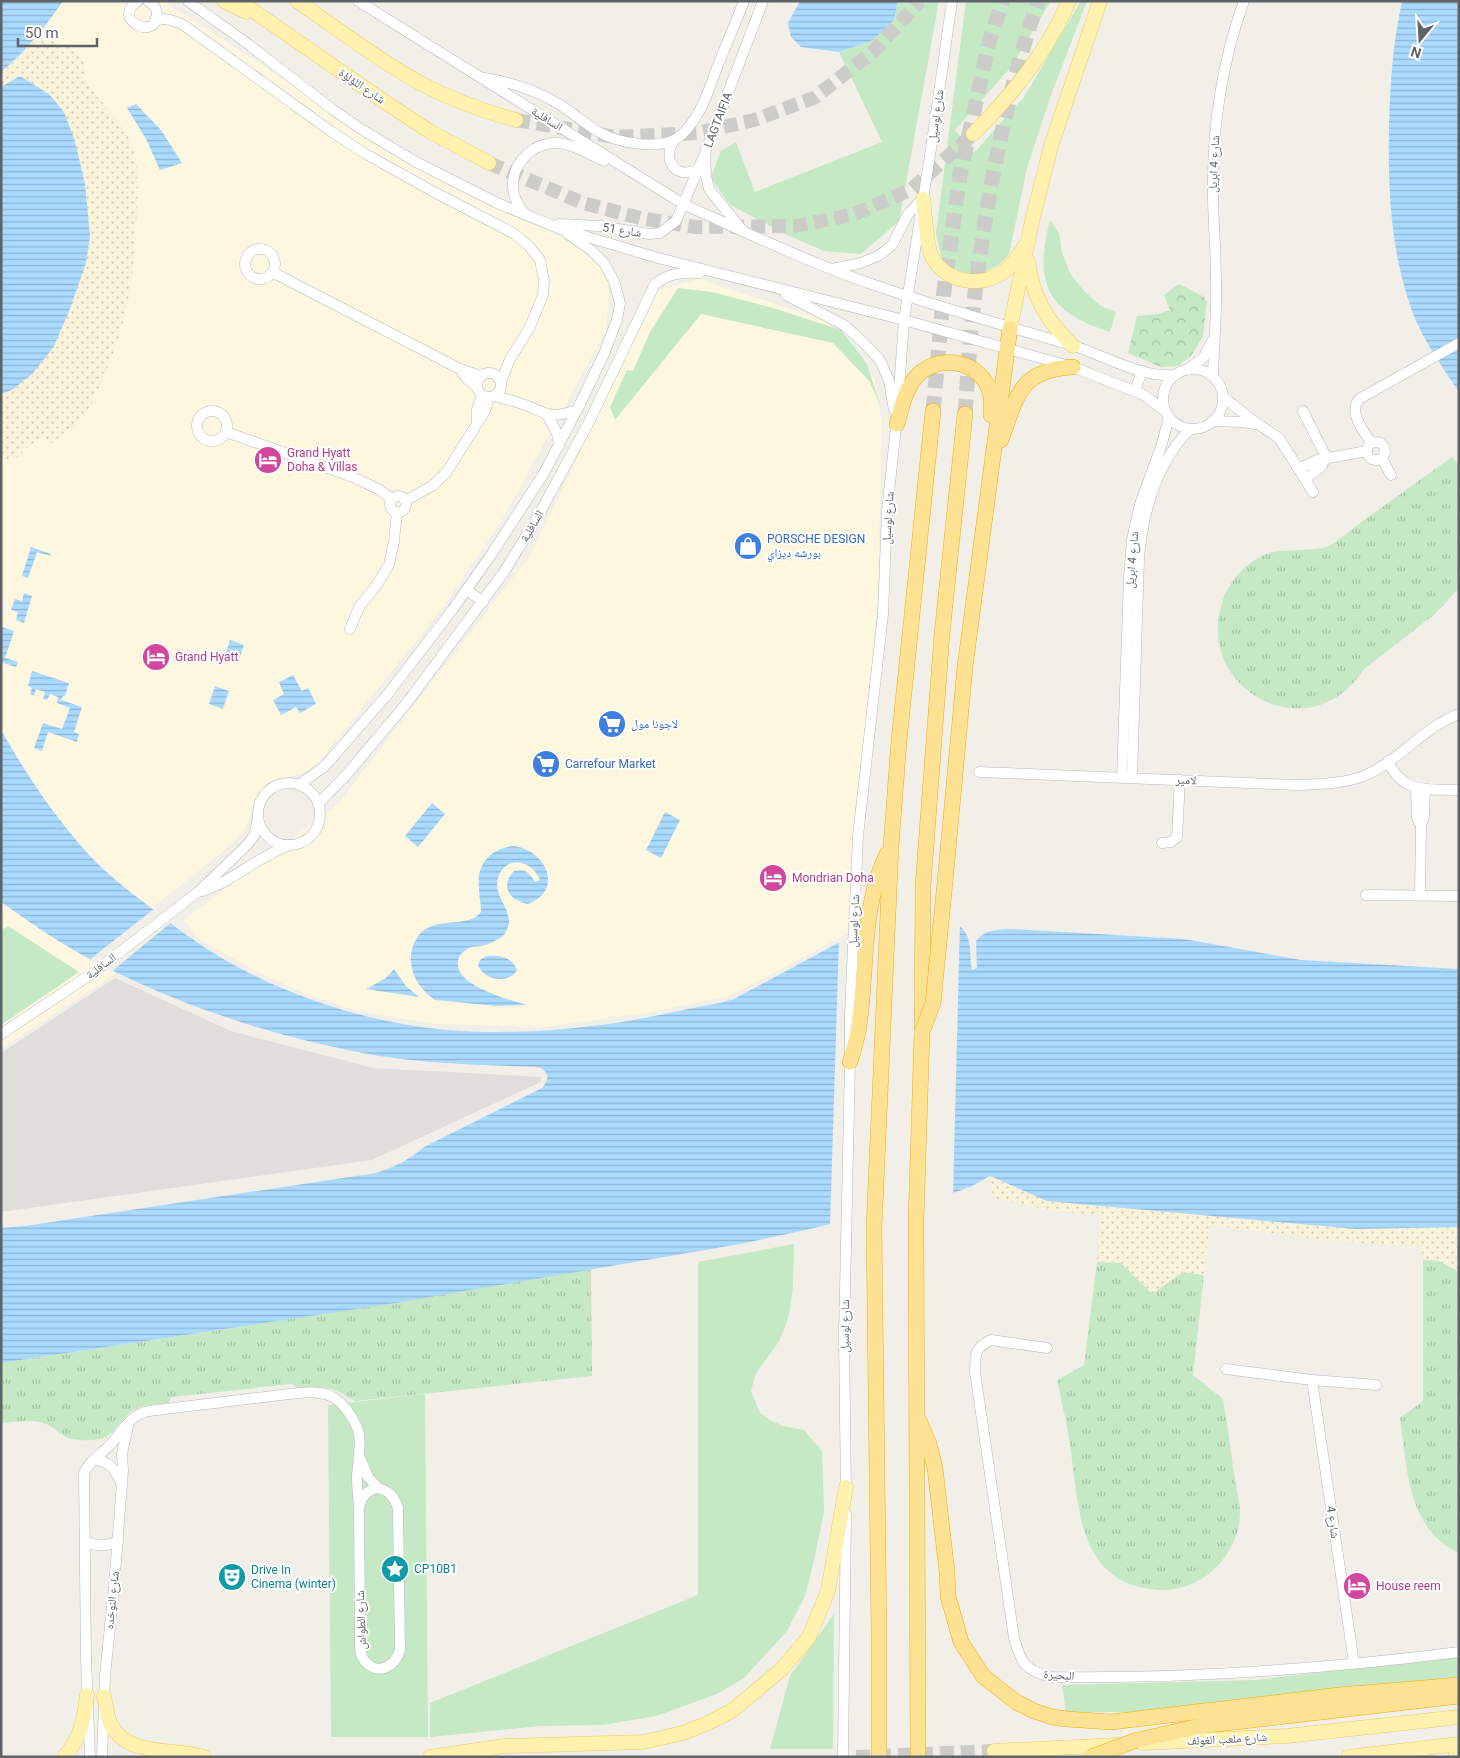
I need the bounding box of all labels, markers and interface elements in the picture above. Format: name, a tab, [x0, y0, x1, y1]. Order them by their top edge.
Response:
scale bar	[18, 15, 96, 47]
north arrow	[1395, 15, 1445, 65]
text: 50 m	[25, 24, 59, 42]
text: N	[1409, 43, 1423, 62]
street label: شارع اللؤلؤة	[336, 65, 388, 107]
street label: شارع لوسيل	[925, 89, 948, 143]
street label: LAGTAIFIA	[701, 90, 735, 150]
street label: السافلية	[529, 104, 565, 134]
street label: شارع 4 ابريل	[1205, 135, 1224, 193]
street label: شارع 51	[601, 220, 643, 241]
hotel icon: Grand Hyatt Doha & Villas	[253, 445, 283, 475]
place label: Grand Hyatt Doha & Villas	[287, 446, 357, 474]
street label: شارع لوسيل	[879, 491, 898, 545]
street label: السافلية	[517, 508, 547, 544]
shop icon: PORSCHE DESIGN بورشه ديزاي	[733, 531, 763, 561]
street label: شارع 4 ابريل	[1123, 531, 1142, 589]
place label: PORSCHE DESIGN بورشه ديزاي	[767, 532, 865, 563]
hotel icon: Grand Hyatt	[141, 642, 171, 672]
place label: Grand Hyatt	[175, 650, 239, 664]
supermarket icon: لاجونا مول	[597, 709, 627, 739]
place label: لاجونا مول	[631, 717, 678, 731]
supermarket icon: Carrefour Market	[531, 749, 561, 779]
place label: Carrefour Market	[565, 757, 656, 771]
street label: لامير	[1174, 773, 1197, 788]
hotel icon: Mondrian Doha	[758, 863, 788, 893]
place label: Mondrian Doha	[792, 871, 874, 885]
street label: شارع لوسيل	[846, 894, 863, 948]
street label: السافلية	[83, 950, 119, 982]
street label: شارع لوسيل	[838, 1299, 853, 1353]
street label: شارع 4	[1323, 1505, 1342, 1539]
place icon: CP10B1	[380, 1554, 410, 1584]
theatre icon: Drive In Cinema (winter)	[217, 1562, 247, 1592]
place label: CP10B1	[414, 1562, 457, 1576]
place label: Drive In Cinema (winter)	[251, 1563, 336, 1591]
street label: شارع النوخده	[102, 1570, 123, 1630]
hotel icon: House reem	[1342, 1571, 1372, 1601]
place label: House reem	[1376, 1579, 1441, 1593]
street label: شارع الطواش	[353, 1590, 370, 1650]
street label: البحيرة	[1043, 1667, 1075, 1683]
street label: شارع ملعب الغولف	[1187, 1730, 1268, 1749]

